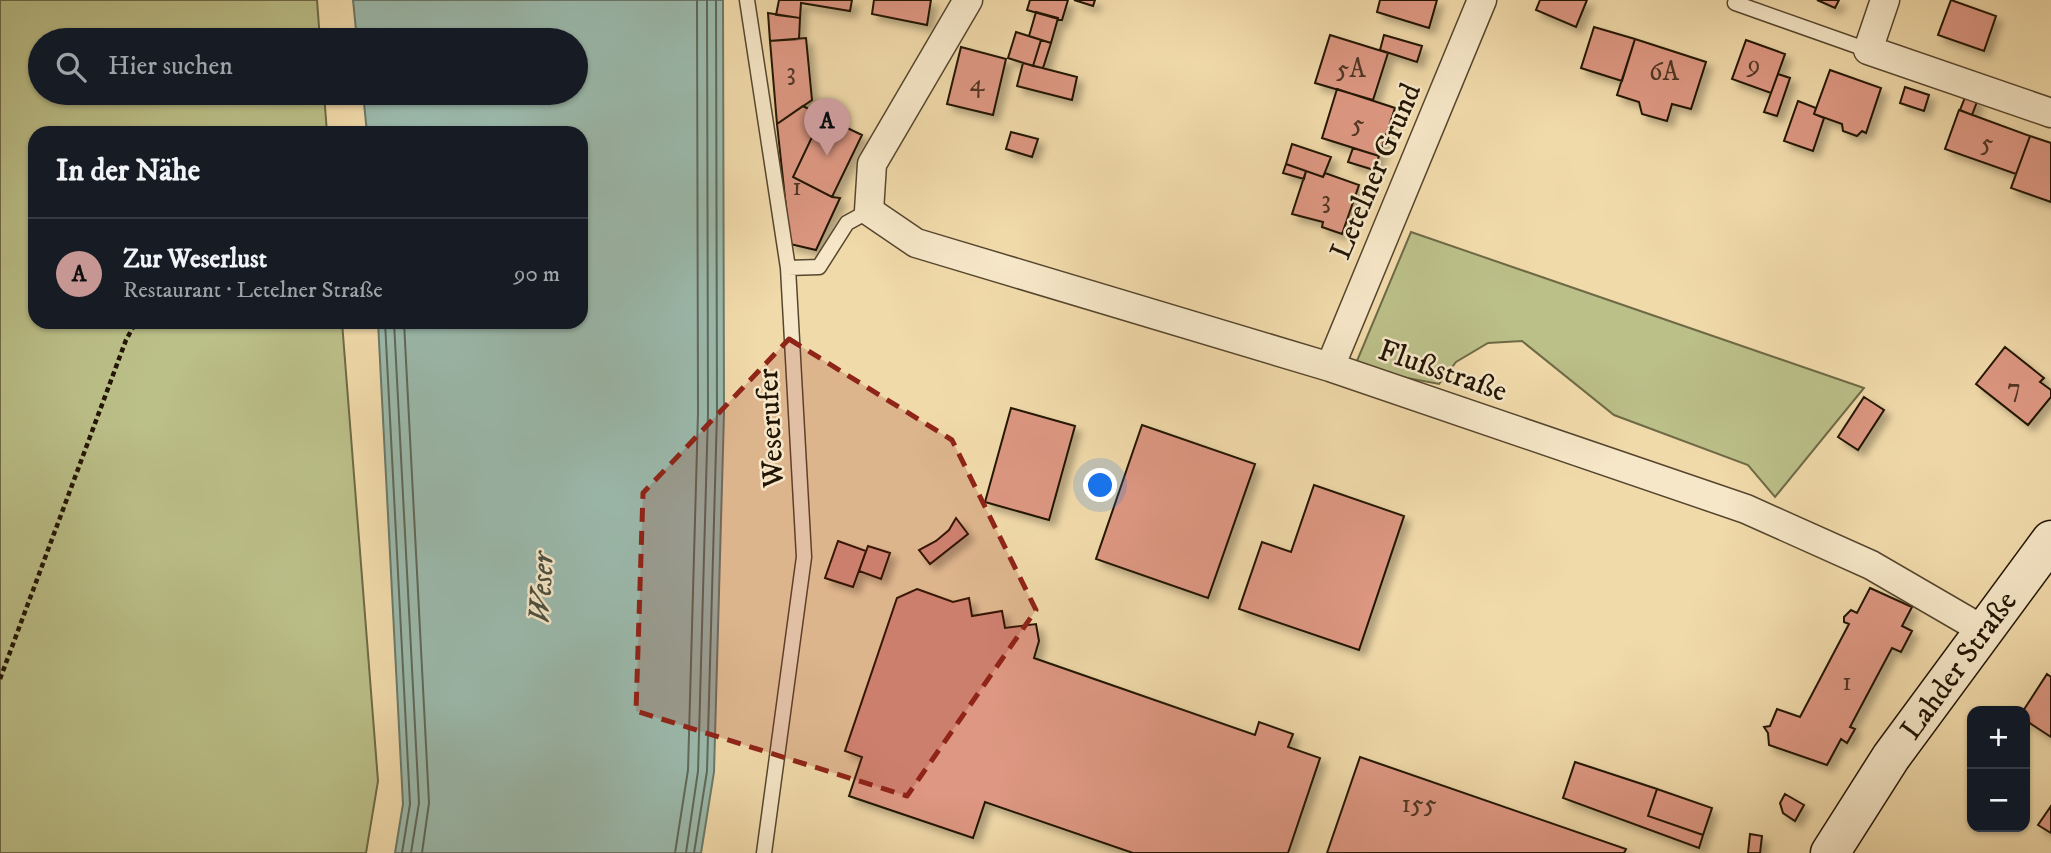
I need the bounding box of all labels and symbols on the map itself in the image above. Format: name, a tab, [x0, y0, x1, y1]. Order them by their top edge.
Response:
house number: 9	[1746, 48, 1760, 81]
house number: 5A	[1336, 53, 1366, 86]
house number: 3	[786, 56, 796, 89]
house number: 6A	[1649, 56, 1679, 89]
house number: 4	[970, 67, 986, 100]
street label: Letelner Grund	[1323, 78, 1430, 265]
pin: A	[804, 98, 850, 156]
house number: 5	[1352, 108, 1365, 141]
house number: 5	[1981, 127, 1994, 160]
house number: 1	[792, 171, 802, 204]
house number: 3	[1321, 184, 1331, 217]
street label: Flußstraße	[1373, 332, 1512, 411]
street label: Weserufer	[750, 367, 793, 490]
house number: 7	[2007, 372, 2021, 405]
your location	[1083, 468, 1117, 502]
water label: Weser	[520, 549, 564, 625]
street label: Lahder Straße	[1893, 584, 2026, 747]
house number: 1	[1842, 666, 1852, 699]
house number: 155	[1401, 788, 1437, 821]

